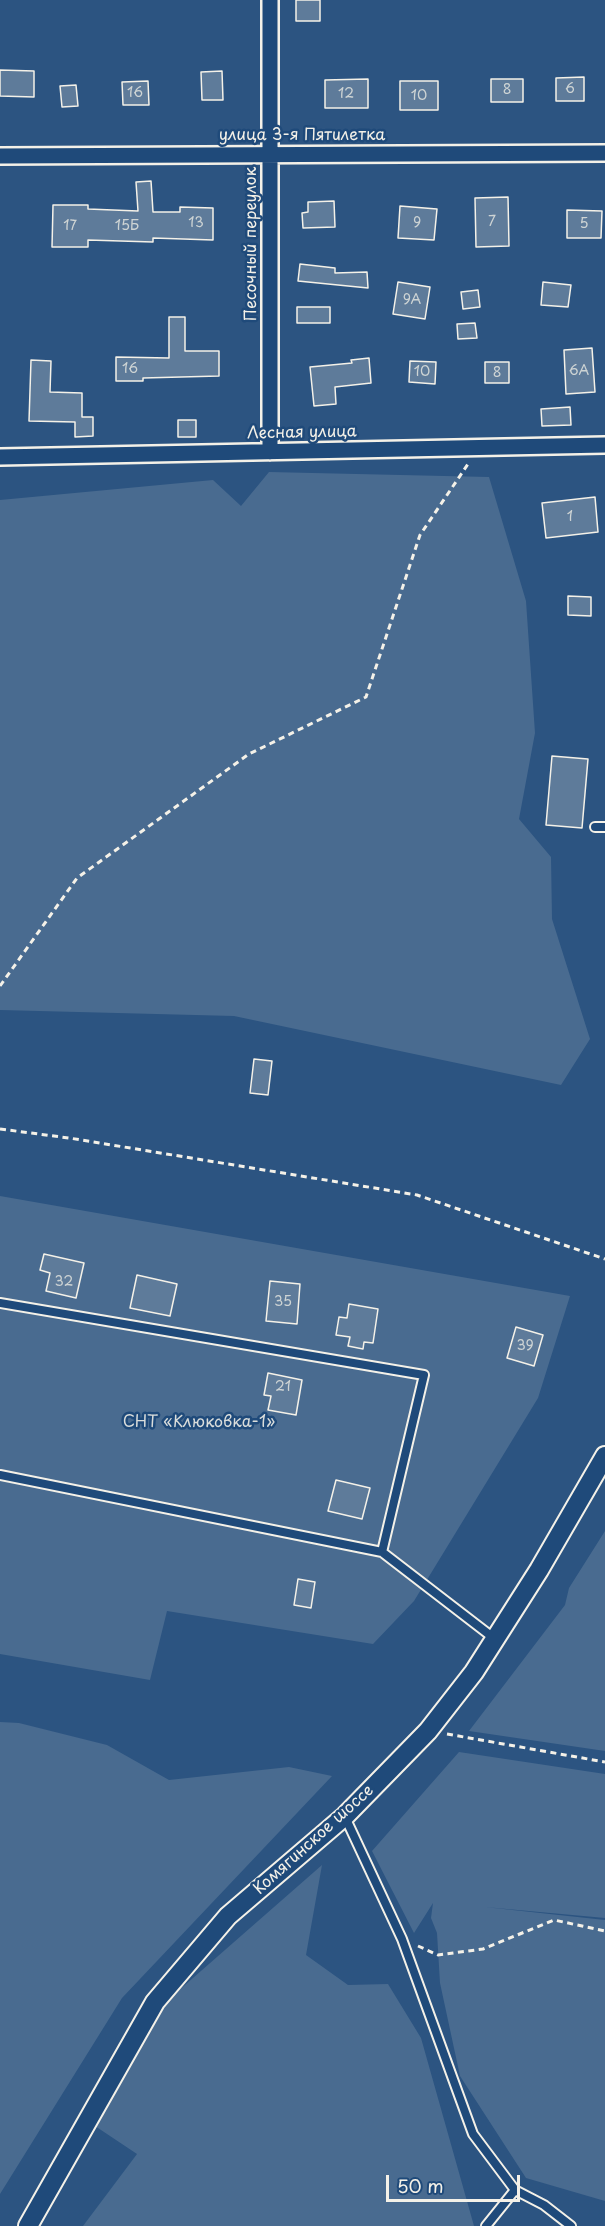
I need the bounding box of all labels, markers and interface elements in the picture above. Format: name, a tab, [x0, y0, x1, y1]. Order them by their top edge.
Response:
house number: 6	[565, 81, 575, 97]
house number: 8	[503, 82, 511, 98]
house number: 16	[127, 85, 143, 101]
house number: 12	[338, 86, 354, 102]
house number: 10	[411, 88, 427, 104]
street label: улица 3-я Пятилетка	[219, 126, 385, 146]
street label: Песочный переулок	[242, 167, 262, 321]
house number: 7	[488, 214, 496, 230]
house number: 13	[188, 215, 204, 231]
house number: 9	[413, 215, 421, 231]
house number: 5	[579, 216, 589, 232]
house number: 17	[63, 218, 77, 234]
house number: 15Б	[115, 218, 139, 234]
house number: 9А	[403, 292, 421, 308]
house number: 16	[122, 361, 138, 377]
house number: 6А	[569, 363, 589, 379]
house number: 10	[414, 364, 430, 380]
house number: 8	[493, 365, 501, 381]
street label: Лесная улица	[247, 422, 357, 444]
house number: 1	[567, 509, 573, 525]
house number: 32	[55, 1274, 73, 1290]
house number: 35	[274, 1294, 292, 1310]
house number: 39	[516, 1338, 534, 1354]
house number: 21	[275, 1379, 291, 1395]
park label: СНТ «Клюковка-1»	[123, 1413, 275, 1433]
street label: Комягинское шоссе	[250, 1781, 378, 1899]
scale bar	[389, 2163, 522, 2201]
text: 50 m	[397, 2172, 444, 2199]

